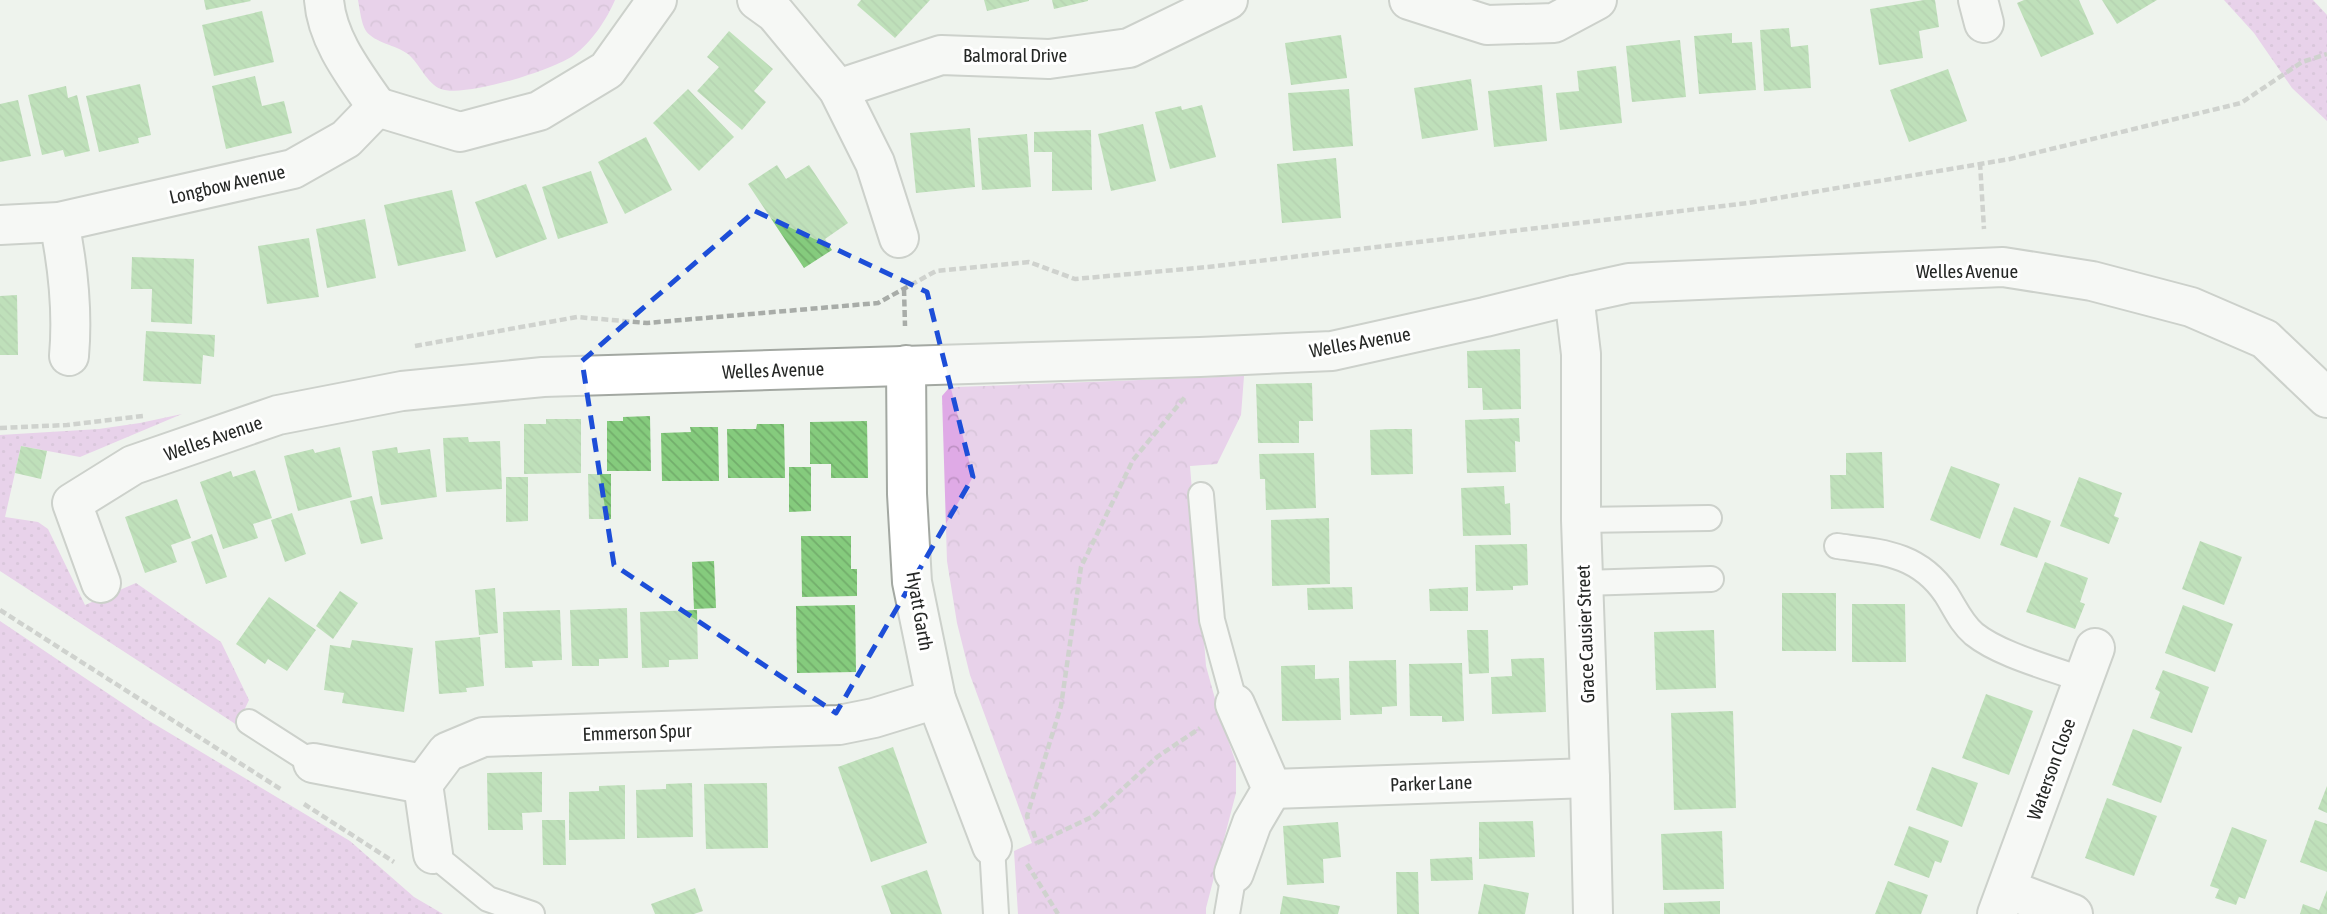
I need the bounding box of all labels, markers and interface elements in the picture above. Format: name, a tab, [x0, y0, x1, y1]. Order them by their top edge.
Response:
street label: Balmoral Drive	[963, 44, 1067, 66]
street label: Longbow Avenue	[167, 160, 287, 208]
street label: Welles Avenue	[1916, 260, 2018, 282]
street label: Welles Avenue	[1308, 322, 1412, 362]
street label: Welles Avenue	[722, 357, 824, 383]
street label: Welles Avenue	[161, 411, 265, 465]
street label: Grace Causier Street	[1572, 564, 1598, 704]
street label: Hyatt Garth	[902, 570, 938, 652]
street label: Waterson Close	[2022, 715, 2080, 823]
street label: Emmerson Spur	[582, 719, 692, 745]
street label: Parker Lane	[1390, 771, 1472, 795]

